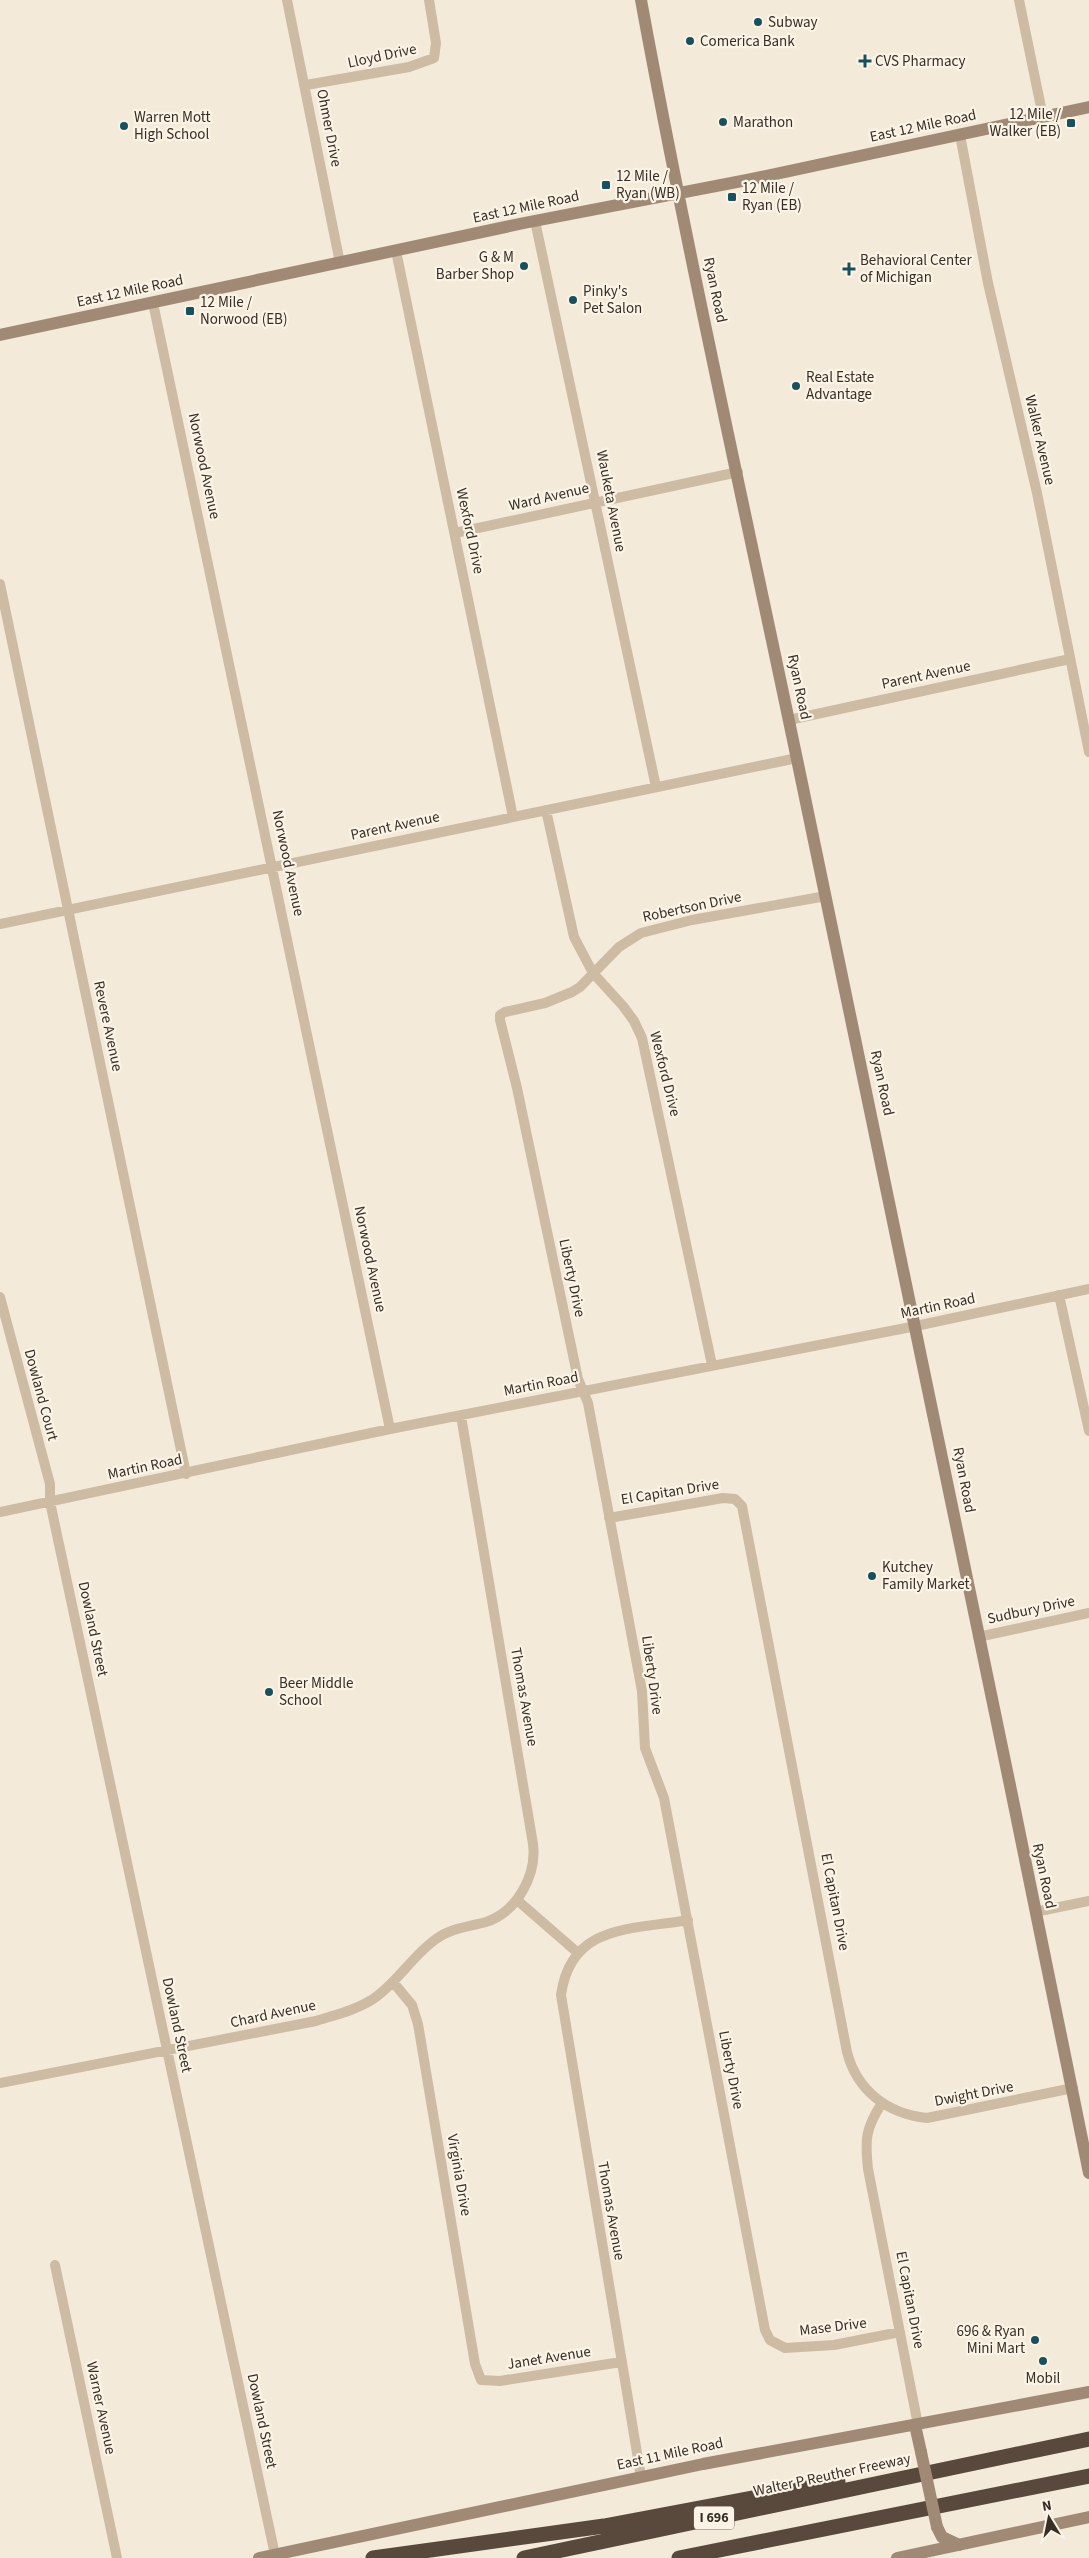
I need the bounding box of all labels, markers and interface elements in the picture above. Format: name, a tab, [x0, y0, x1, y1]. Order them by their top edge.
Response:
place label: Subway	[768, 12, 818, 33]
marker: Subway	[752, 16, 764, 28]
place label: Comerica Bank	[700, 31, 795, 52]
marker: Comerica Bank	[684, 35, 696, 47]
street label: Lloyd Drive	[346, 38, 418, 74]
place label: CVS Pharmacy	[875, 51, 965, 72]
marker: CVS Pharmacy	[859, 55, 871, 67]
street label: Ohmer Drive	[311, 87, 347, 169]
street label: East 12 Mile Road	[868, 104, 978, 148]
place label: 12 Mile / Walker (EB)	[989, 104, 1062, 142]
place label: Warren Mott High School	[134, 107, 211, 145]
place label: Marathon	[733, 112, 793, 133]
marker: Marathon	[717, 116, 729, 128]
marker: 12 Mile / Walker (EB)	[1065, 117, 1077, 129]
marker: Warren Mott High School	[118, 120, 130, 132]
place label: 12 Mile / Ryan (WB)	[616, 166, 680, 204]
place label: 12 Mile / Ryan (EB)	[742, 178, 802, 216]
marker: 12 Mile / Ryan (WB)	[600, 179, 612, 191]
street label: East 12 Mile Road	[471, 185, 581, 229]
marker: 12 Mile / Ryan (EB)	[726, 191, 738, 203]
place label: G & M Barber Shop	[436, 247, 514, 285]
place label: Behavioral Center of Michigan	[860, 250, 973, 288]
street label: Ryan Road	[698, 255, 732, 325]
marker: G & M Barber Shop	[518, 260, 530, 272]
marker: Behavioral Center of Michigan	[842, 262, 856, 276]
street label: East 12 Mile Road	[75, 269, 185, 313]
place label: Pinky's Pet Salon	[583, 281, 642, 319]
place label: 12 Mile / Norwood (EB)	[200, 292, 287, 330]
marker: Pinky's Pet Salon	[567, 294, 579, 306]
marker: 12 Mile / Norwood (EB)	[184, 305, 196, 317]
place label: Real Estate Advantage	[806, 367, 874, 405]
marker: Real Estate Advantage	[790, 380, 802, 392]
street label: Walker Avenue	[1019, 393, 1061, 487]
street label: Norwood Avenue	[183, 411, 225, 521]
street label: Wauketa Avenue	[591, 448, 631, 554]
street label: Ward Avenue	[507, 478, 591, 516]
street label: Wexford Drive	[451, 486, 489, 576]
street label: Ryan Road	[782, 652, 816, 722]
street label: Parent Avenue	[880, 655, 972, 695]
street label: Parent Avenue	[349, 806, 441, 846]
street label: Norwood Avenue	[267, 808, 309, 918]
street label: Robertson Drive	[641, 886, 743, 928]
street label: Revere Avenue	[88, 979, 128, 1073]
street label: Wexford Drive	[644, 1029, 686, 1119]
street label: Ryan Road	[865, 1048, 899, 1118]
street label: Norwood Avenue	[349, 1204, 391, 1314]
street label: Liberty Drive	[553, 1237, 591, 1319]
street label: Martin Road	[899, 1288, 977, 1324]
street label: Dowland Court	[19, 1347, 63, 1443]
street label: Martin Road	[502, 1366, 580, 1402]
street label: Ryan Road	[947, 1446, 981, 1514]
street label: Martin Road	[106, 1449, 184, 1485]
street label: El Capitan Drive	[620, 1474, 720, 1510]
place label: Kutchey Family Market	[882, 1557, 970, 1595]
marker: Kutchey Family Market	[866, 1570, 878, 1582]
street label: Dowland Street	[73, 1580, 113, 1678]
street label: Sudbury Drive	[985, 1590, 1077, 1630]
street label: Liberty Drive	[636, 1634, 668, 1716]
street label: Thomas Avenue	[505, 1646, 543, 1748]
place label: Beer Middle School	[279, 1673, 353, 1711]
marker: Beer Middle School	[263, 1686, 275, 1698]
street label: Ryan Road	[1027, 1841, 1061, 1911]
street label: El Capitan Drive	[815, 1851, 855, 1953]
street label: Dowland Street	[157, 1976, 197, 2074]
street label: Chard Avenue	[228, 1995, 318, 2033]
street label: Liberty Drive	[713, 2029, 749, 2111]
street label: Dwight Drive	[933, 2076, 1015, 2112]
street label: Virginia Drive	[441, 2132, 477, 2218]
street label: Thomas Avenue	[592, 2160, 630, 2262]
street label: El Capitan Drive	[890, 2249, 930, 2351]
street label: Mase Drive	[798, 2312, 868, 2342]
place label: 696 & Ryan Mini Mart	[956, 2321, 1025, 2359]
marker: 696 & Ryan Mini Mart	[1029, 2334, 1041, 2346]
street label: Janet Avenue	[506, 2341, 592, 2375]
marker: Mobil	[1037, 2355, 1049, 2367]
street label: Warner Avenue	[81, 2360, 121, 2456]
place label: Mobil	[1026, 2368, 1061, 2389]
street label: Dowland Street	[242, 2372, 282, 2470]
street label: East 11 Mile Road	[615, 2432, 725, 2476]
street label: Walter P Reuther Freeway	[752, 2448, 912, 2502]
north arrow	[1024, 2493, 1074, 2543]
text: N	[1041, 2496, 1053, 2517]
road number: I 696	[694, 2506, 734, 2530]

